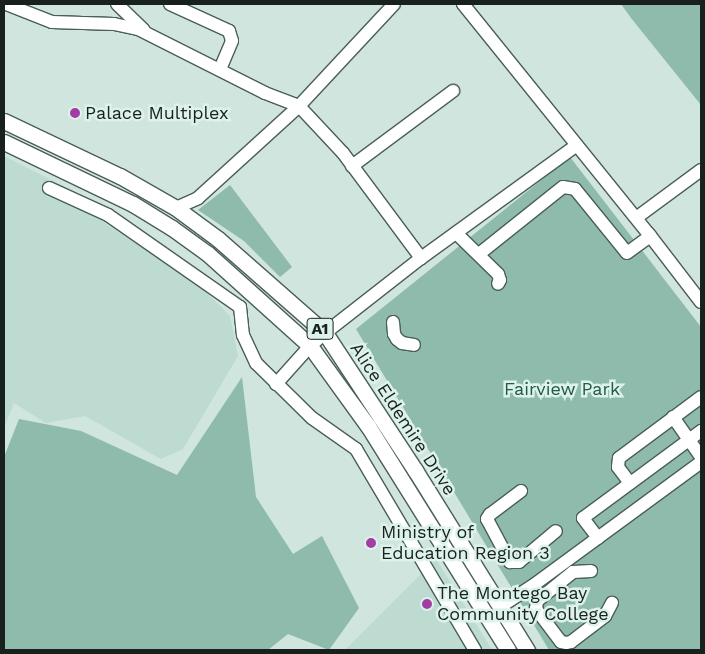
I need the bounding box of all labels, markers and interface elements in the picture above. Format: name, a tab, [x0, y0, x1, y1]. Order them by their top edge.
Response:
place label: Palace Multiplex	[85, 102, 229, 124]
marker: Palace Multiplex	[69, 107, 81, 119]
road number: A1	[306, 316, 334, 342]
street label: Alice Eldemire Drive	[346, 339, 460, 499]
park label: Fairview Park	[504, 378, 620, 400]
place label: Ministry of Education Region 3	[381, 522, 550, 564]
marker: Ministry of Education Region 3	[365, 537, 377, 549]
place label: The Montego Bay Community College	[437, 583, 609, 626]
marker: The Montego Bay Community College	[421, 598, 433, 610]

